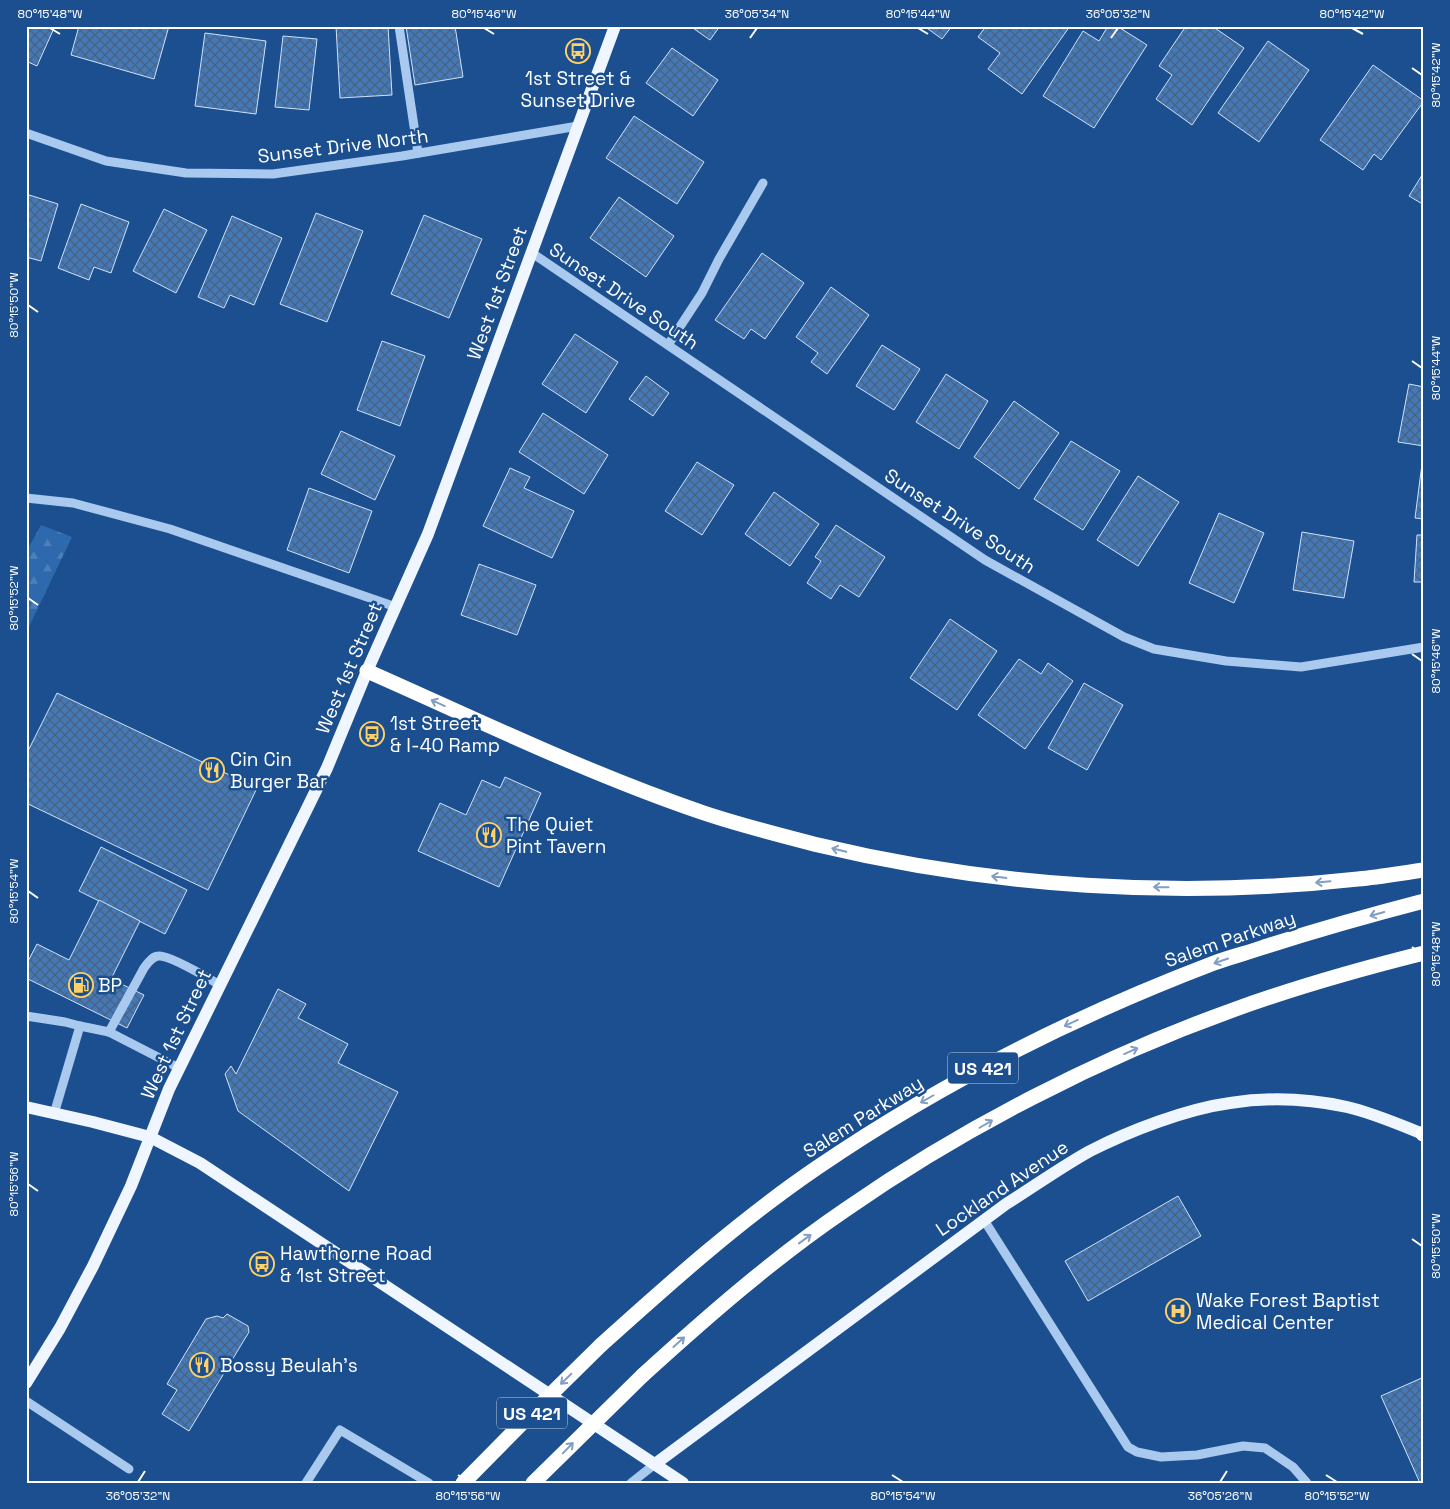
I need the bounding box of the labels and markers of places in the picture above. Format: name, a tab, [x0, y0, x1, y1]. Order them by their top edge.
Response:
bus stop icon: 1st Street & Sunset Drive	[565, 38, 591, 64]
place label: 1st Street & Sunset Drive	[521, 66, 635, 113]
place label: 1st Street & I-40 Ramp	[390, 711, 500, 758]
bus stop icon: 1st Street & I-40 Ramp	[359, 721, 385, 747]
place label: Cin Cin Burger Bar	[230, 747, 327, 794]
restaurant icon: Cin Cin Burger Bar	[199, 757, 225, 783]
place label: The Quiet Pint Tavern	[506, 812, 606, 859]
restaurant icon: The Quiet Pint Tavern	[476, 822, 502, 848]
fuel station icon: BP	[68, 972, 94, 998]
place label: BP	[98, 973, 122, 998]
place label: Hawthorne Road & 1st Street	[280, 1241, 432, 1288]
bus stop icon: Hawthorne Road & 1st Street	[249, 1251, 275, 1277]
place label: Wake Forest Baptist Medical Center	[1196, 1288, 1380, 1335]
hospital icon: Wake Forest Baptist Medical Center	[1165, 1298, 1191, 1324]
restaurant icon: Bossy Beulah's	[189, 1352, 215, 1378]
place label: Bossy Beulah's	[220, 1353, 358, 1378]

